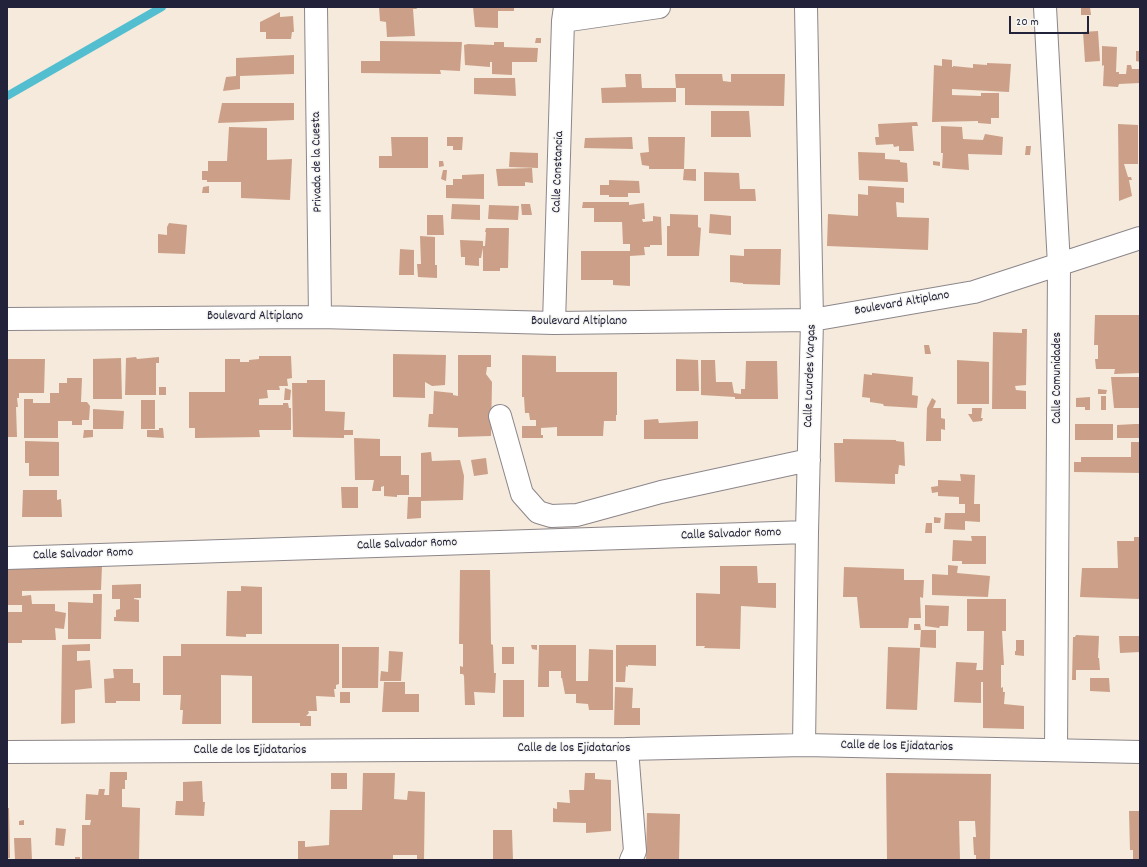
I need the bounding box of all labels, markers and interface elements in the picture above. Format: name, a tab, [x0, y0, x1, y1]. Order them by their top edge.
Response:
scale bar	[1011, 8, 1091, 34]
text: 20 m	[1016, 14, 1039, 31]
street label: Privada de la Cuesta	[309, 111, 327, 213]
street label: Calle Constancia	[550, 131, 568, 213]
street label: Boulevard Altiplano	[853, 288, 951, 320]
street label: Boulevard Altiplano	[207, 309, 303, 325]
street label: Boulevard Altiplano	[531, 314, 627, 330]
street label: Calle Lourdes Vargas	[801, 324, 821, 428]
street label: Calle Comunidades	[1050, 332, 1066, 424]
street label: Calle Salvador Romo	[681, 525, 781, 545]
street label: Calle Salvador Romo	[357, 535, 457, 555]
street label: Calle Salvador Romo	[33, 545, 133, 565]
street label: Calle de los Ejidatarios	[840, 738, 954, 756]
street label: Calle de los Ejidatarios	[518, 741, 630, 757]
street label: Calle de los Ejidatarios	[194, 743, 306, 759]

